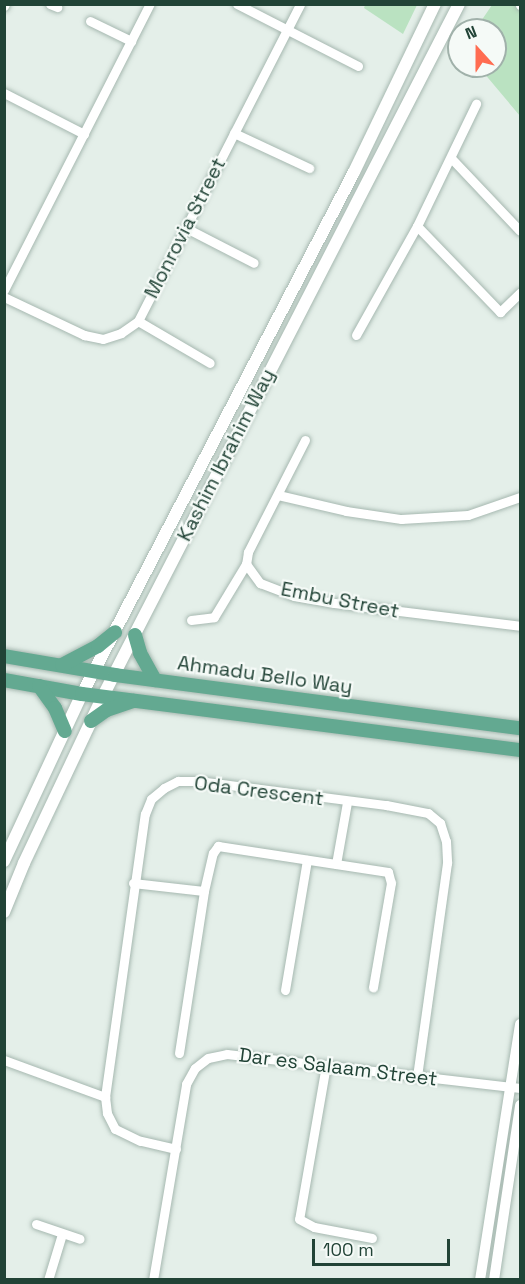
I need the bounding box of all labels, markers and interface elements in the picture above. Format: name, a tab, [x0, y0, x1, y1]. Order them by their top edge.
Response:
north arrow	[447, 18, 507, 78]
text: N	[462, 21, 480, 44]
street label: Monrovia Street	[139, 154, 231, 302]
street label: Kashim Ibrahim Way	[172, 365, 280, 545]
street label: Embu Street	[279, 577, 401, 623]
street label: Ahmadu Bello Way	[176, 651, 354, 699]
street label: Oda Crescent	[193, 771, 325, 811]
street label: Dar es Salaam Street	[237, 1043, 439, 1091]
scale bar	[315, 1227, 453, 1265]
text: 100 m	[323, 1238, 374, 1261]

